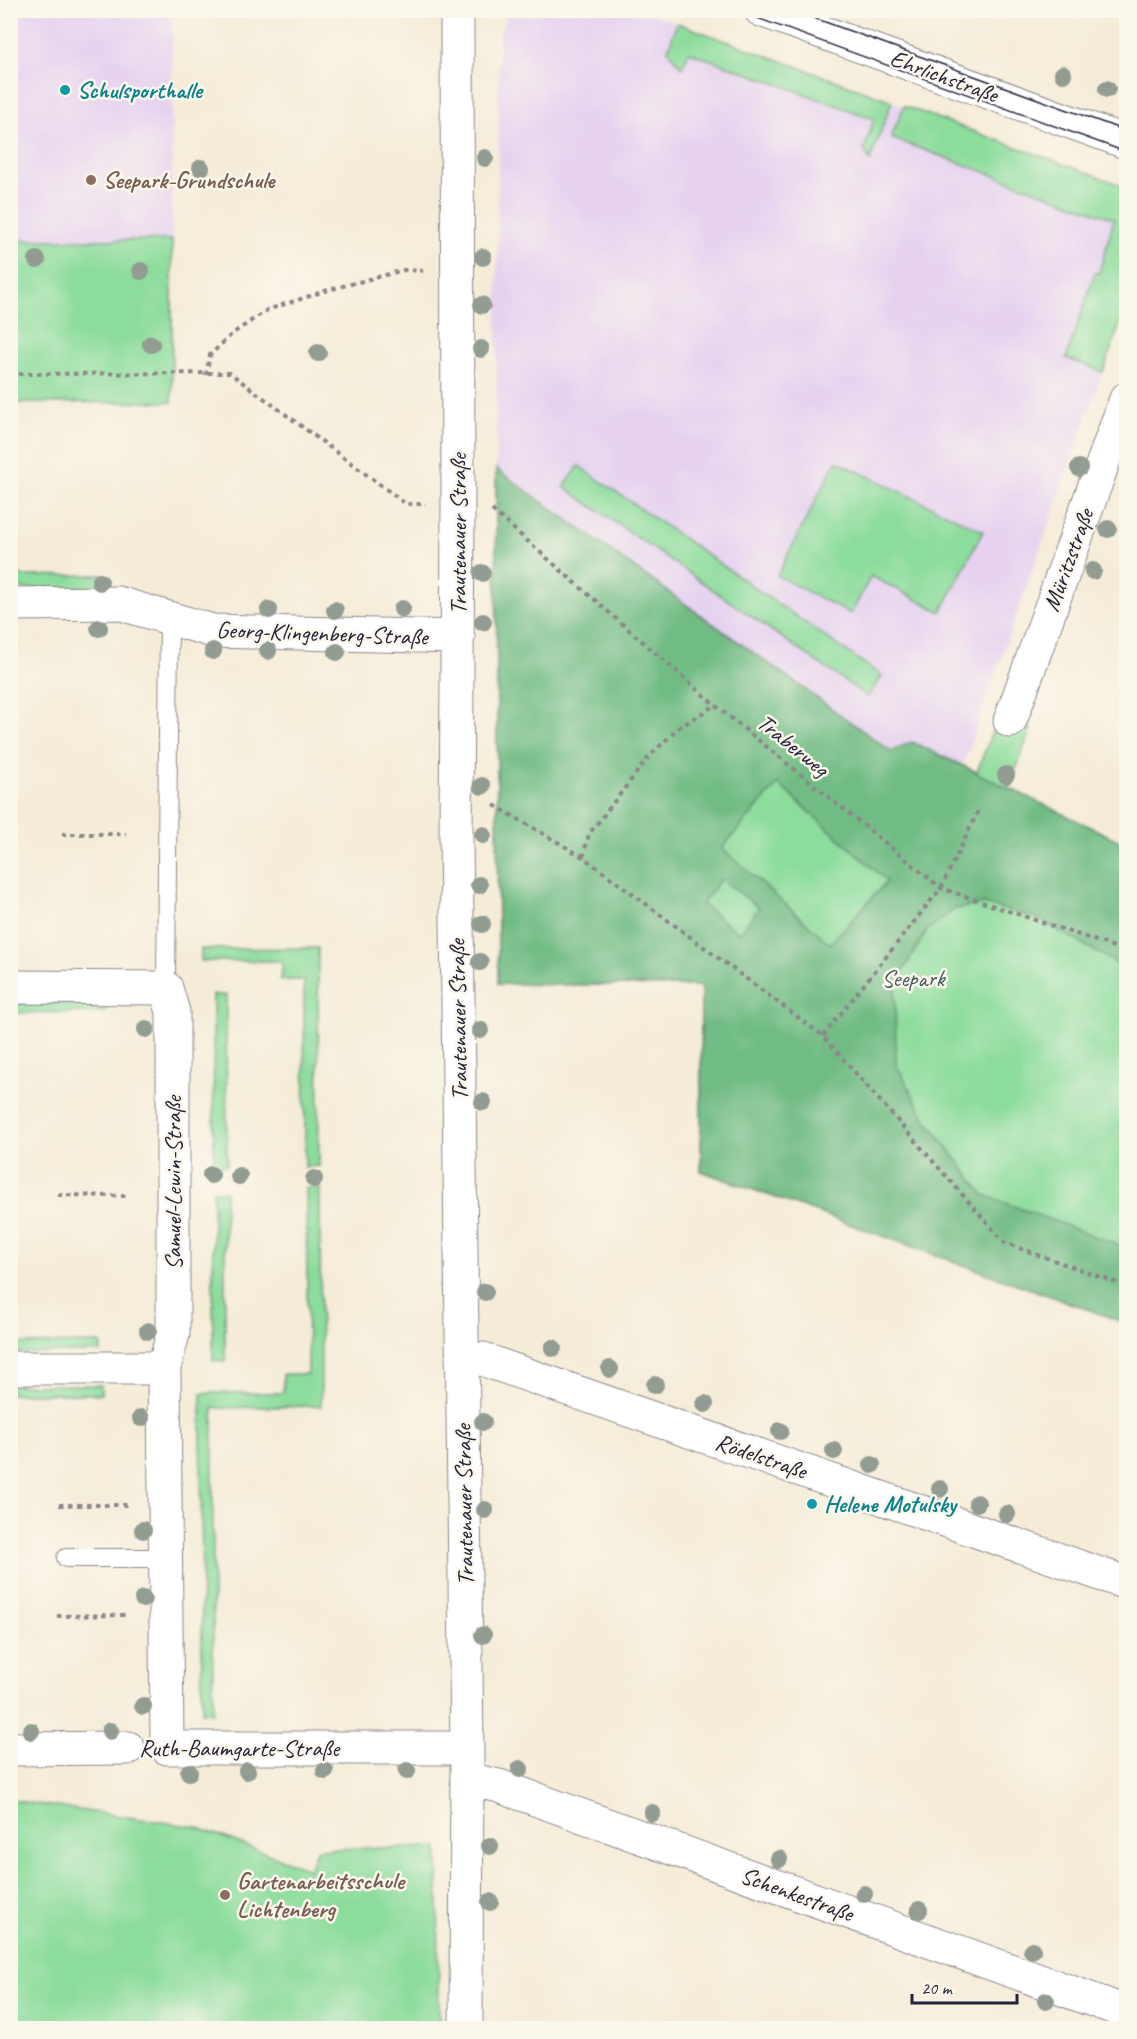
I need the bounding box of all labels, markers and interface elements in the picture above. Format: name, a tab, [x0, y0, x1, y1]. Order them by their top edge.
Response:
street label: Ehrlichstraße	[886, 43, 1004, 110]
place label: Schulsporthalle	[77, 75, 204, 105]
marker: Schulsporthalle	[58, 83, 72, 97]
place label: Seepark-Grundschule	[103, 165, 276, 195]
marker: Seepark-Grundschule	[84, 173, 98, 187]
street label: Trautenauer Straße	[443, 451, 473, 615]
street label: Müritzstraße	[1036, 503, 1101, 615]
street label: Georg-Klingenberg-Straße	[216, 614, 430, 652]
street label: Traberweg	[751, 707, 837, 785]
street label: Trautenauer Straße	[442, 937, 474, 1101]
park label: Seepark	[881, 963, 947, 993]
street label: Samuel-Lewin-Straße	[158, 1094, 188, 1270]
street label: Trautenauer Straße	[448, 1422, 480, 1586]
street label: Rödelstraße	[711, 1426, 813, 1486]
place label: Helene Motulsky	[824, 1489, 959, 1519]
marker: Helene Motulsky	[805, 1497, 819, 1511]
street label: Ruth-Baumgarte-Straße	[139, 1733, 341, 1763]
street label: Schenkestraße	[737, 1860, 860, 1929]
place label: Gartenarbeitsschule Lichtenberg	[237, 1866, 406, 1924]
marker: Gartenarbeitsschule Lichtenberg	[218, 1888, 232, 1902]
scale bar	[912, 1967, 1017, 2005]
text: 20 m	[921, 1977, 954, 1999]

